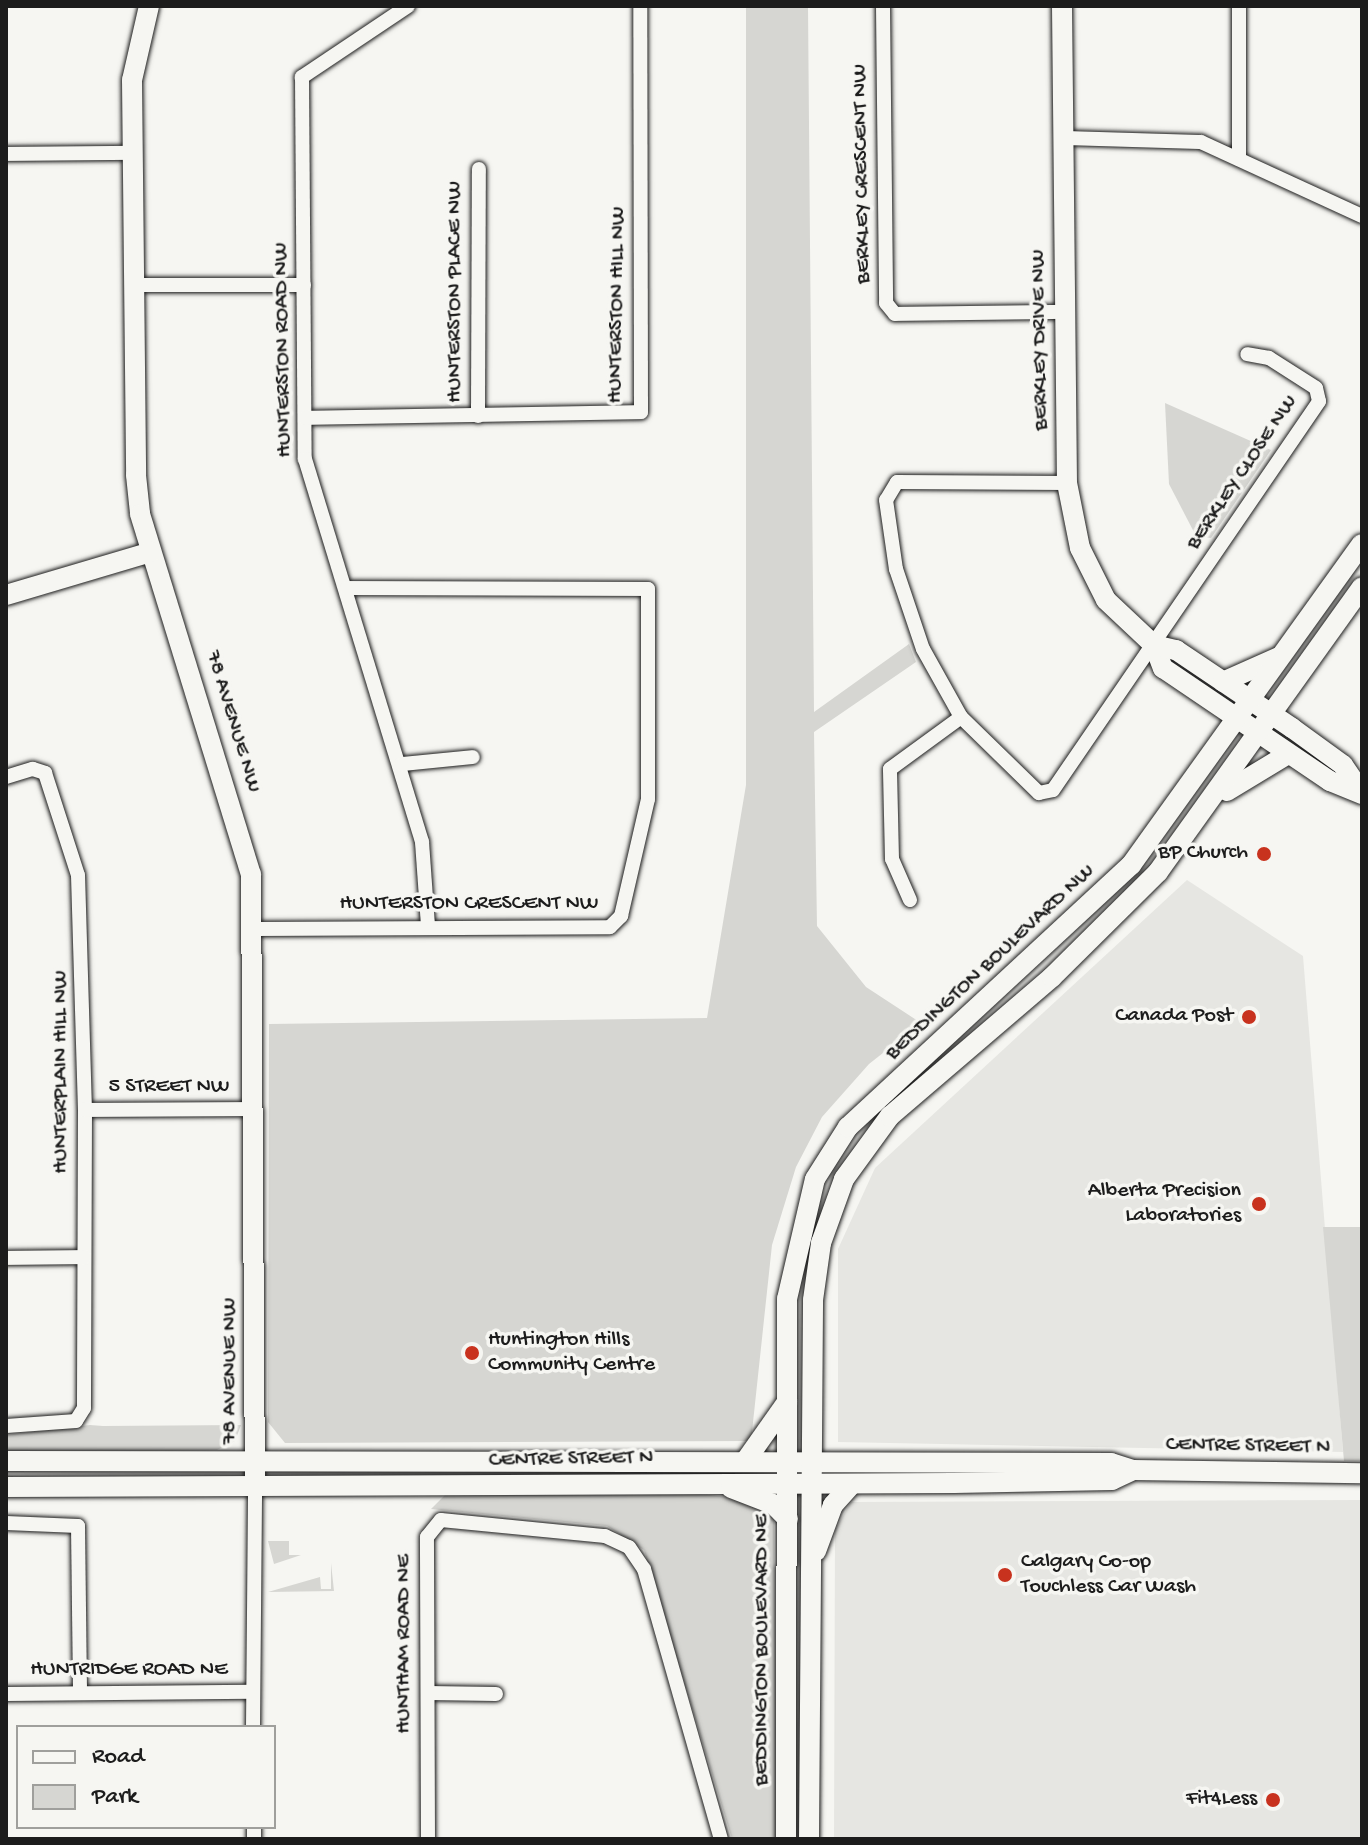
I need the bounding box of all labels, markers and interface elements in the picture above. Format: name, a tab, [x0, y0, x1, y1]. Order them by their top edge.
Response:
street label: BERKLEY CRESCENT NW	[848, 64, 878, 284]
street label: HUNTERSTON PLACE NW	[443, 181, 469, 403]
street label: HUNTERSTON HILL NW	[603, 206, 633, 404]
street label: HUNTERSTON ROAD NW	[269, 242, 299, 458]
street label: BERKLEY DRIVE NW	[1026, 249, 1056, 431]
street label: BERKLEY CLOSE NW	[1181, 391, 1305, 555]
street label: 78 AVENUE NW	[198, 648, 266, 796]
place label: BP Church	[1158, 841, 1248, 867]
marker: BP Church	[1255, 845, 1273, 863]
street label: BEDDINGTON BOULEVARD NW	[881, 859, 1101, 1067]
street label: HUNTERSTON CRESCENT NW	[340, 892, 598, 918]
street label: HUNTERPLAIN HILL NW	[49, 970, 75, 1174]
place label: Canada Post	[1115, 1004, 1233, 1030]
marker: Canada Post	[1240, 1008, 1258, 1026]
street label: 5 STREET NW	[108, 1075, 230, 1101]
place label: Alberta Precision Laboratories	[1088, 1178, 1241, 1230]
marker: Alberta Precision Laboratories	[1248, 1193, 1270, 1215]
street label: 78 AVENUE NW	[218, 1298, 244, 1444]
place label: Huntington Hills Community Centre	[488, 1327, 655, 1378]
marker: Huntington Hills Community Centre	[463, 1344, 481, 1362]
street label: CENTRE STREET N	[1166, 1432, 1330, 1462]
street label: CENTRE STREET N	[489, 1445, 653, 1475]
street label: BEDDINGTON BOULEVARD NE	[750, 1514, 776, 1786]
place label: Calgary Co-op Touchless Car Wash	[1021, 1549, 1196, 1600]
street label: HUNTHAM ROAD NE	[392, 1554, 418, 1734]
marker: Calgary Co-op Touchless Car Wash	[996, 1566, 1014, 1584]
street label: HUNTRIDGE ROAD NE	[30, 1658, 228, 1684]
legend	[16, 1725, 276, 1829]
text: Road	[92, 1743, 144, 1772]
text: Park	[92, 1783, 138, 1812]
place label: Fit4Less	[1186, 1787, 1257, 1813]
marker: Fit4Less	[1264, 1791, 1282, 1809]

